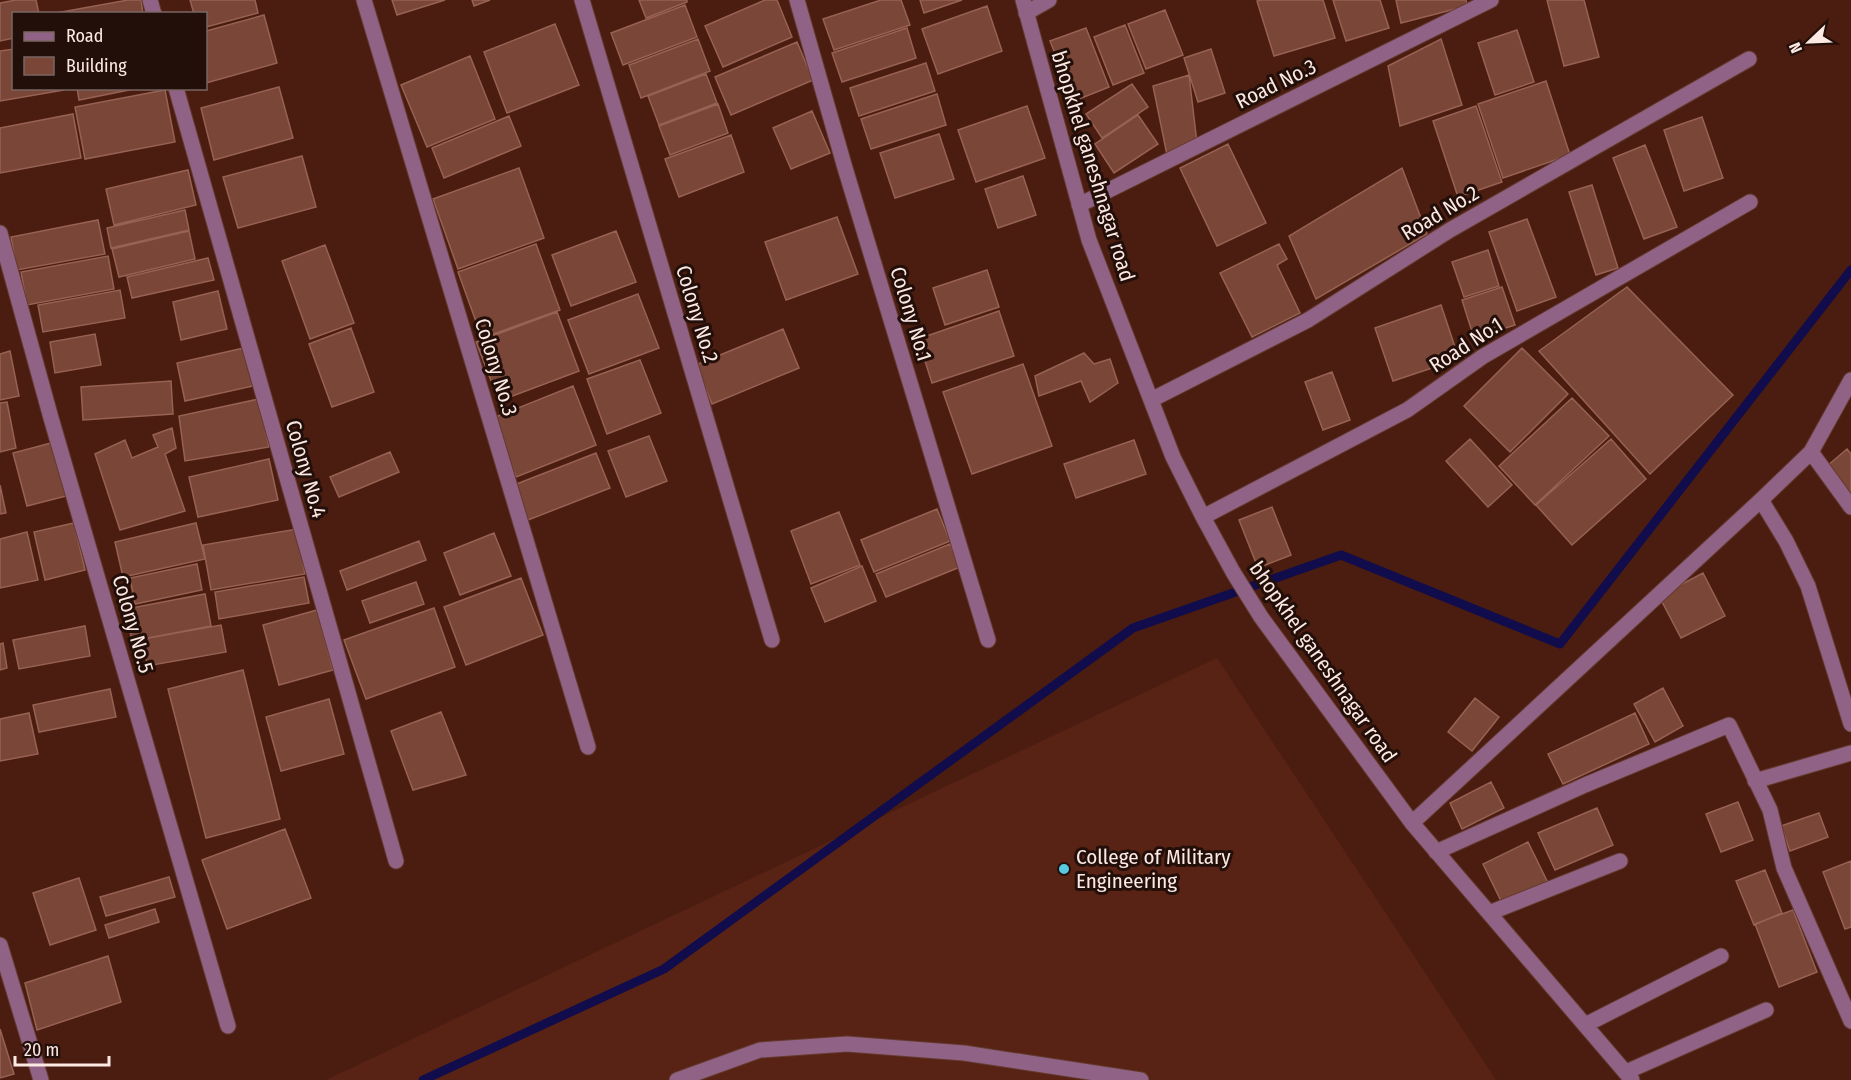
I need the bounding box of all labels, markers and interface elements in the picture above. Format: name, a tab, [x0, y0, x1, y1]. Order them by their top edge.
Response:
legend	[12, 12, 207, 90]
north arrow	[1779, 12, 1839, 72]
text: Road	[66, 25, 103, 47]
text: N	[1785, 40, 1806, 56]
street label: bhopkhel ganeshnagar road	[1046, 48, 1140, 284]
street label: Road No.3	[1232, 53, 1320, 115]
text: Building	[66, 55, 127, 77]
street label: Road No.2	[1397, 180, 1483, 246]
street label: Colony No.2	[670, 262, 724, 366]
street label: Colony No.1	[884, 264, 938, 364]
street label: Road No.1	[1424, 312, 1508, 378]
street label: Colony No.3	[469, 315, 523, 419]
street label: Colony No.4	[280, 417, 332, 521]
street label: bhopkhel ganeshnagar road	[1244, 556, 1402, 768]
street label: Colony No.5	[107, 572, 159, 676]
place label: College of Military Engineering	[1076, 844, 1231, 894]
marker: College of Military Engineering	[1057, 862, 1071, 876]
scale bar	[15, 1029, 110, 1067]
text: 20 m	[24, 1039, 59, 1061]

